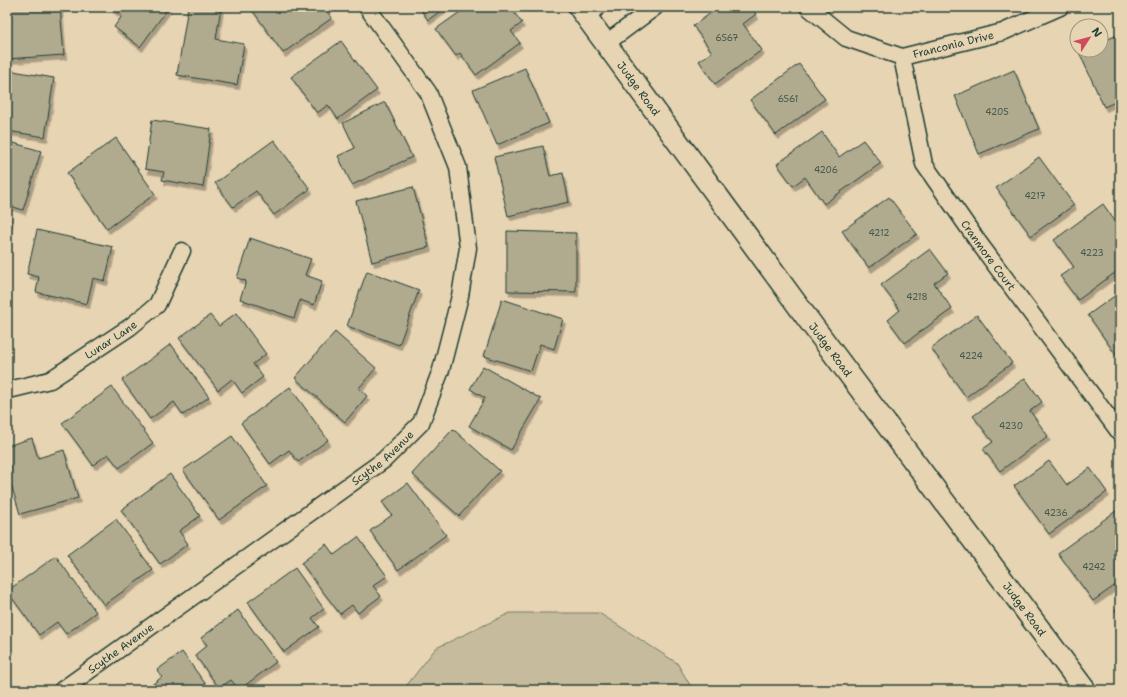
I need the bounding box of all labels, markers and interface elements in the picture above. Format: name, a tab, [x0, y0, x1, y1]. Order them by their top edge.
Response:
north arrow	[1069, 18, 1109, 58]
text: N	[1088, 24, 1105, 41]
street label: Franconia Drive	[911, 28, 995, 62]
house number: 6567	[716, 32, 738, 44]
street label: Judge Road	[613, 58, 663, 119]
house number: 6561	[778, 93, 798, 105]
house number: 4205	[985, 106, 1009, 118]
house number: 4206	[814, 164, 838, 176]
house number: 4217	[1024, 190, 1046, 202]
street label: Cranmore Court	[957, 217, 1019, 294]
house number: 4212	[868, 227, 890, 239]
house number: 4223	[1080, 247, 1104, 259]
house number: 4218	[906, 291, 928, 303]
street label: Lunar Lane	[82, 317, 140, 363]
street label: Judge Road	[805, 320, 855, 380]
house number: 4224	[959, 350, 983, 362]
house number: 4230	[999, 420, 1023, 432]
street label: Scythe Avenue	[349, 427, 417, 489]
house number: 4236	[1044, 507, 1068, 519]
house number: 4242	[1082, 561, 1106, 573]
street label: Judge Road	[999, 579, 1049, 640]
street label: Scythe Avenue	[85, 620, 157, 677]

